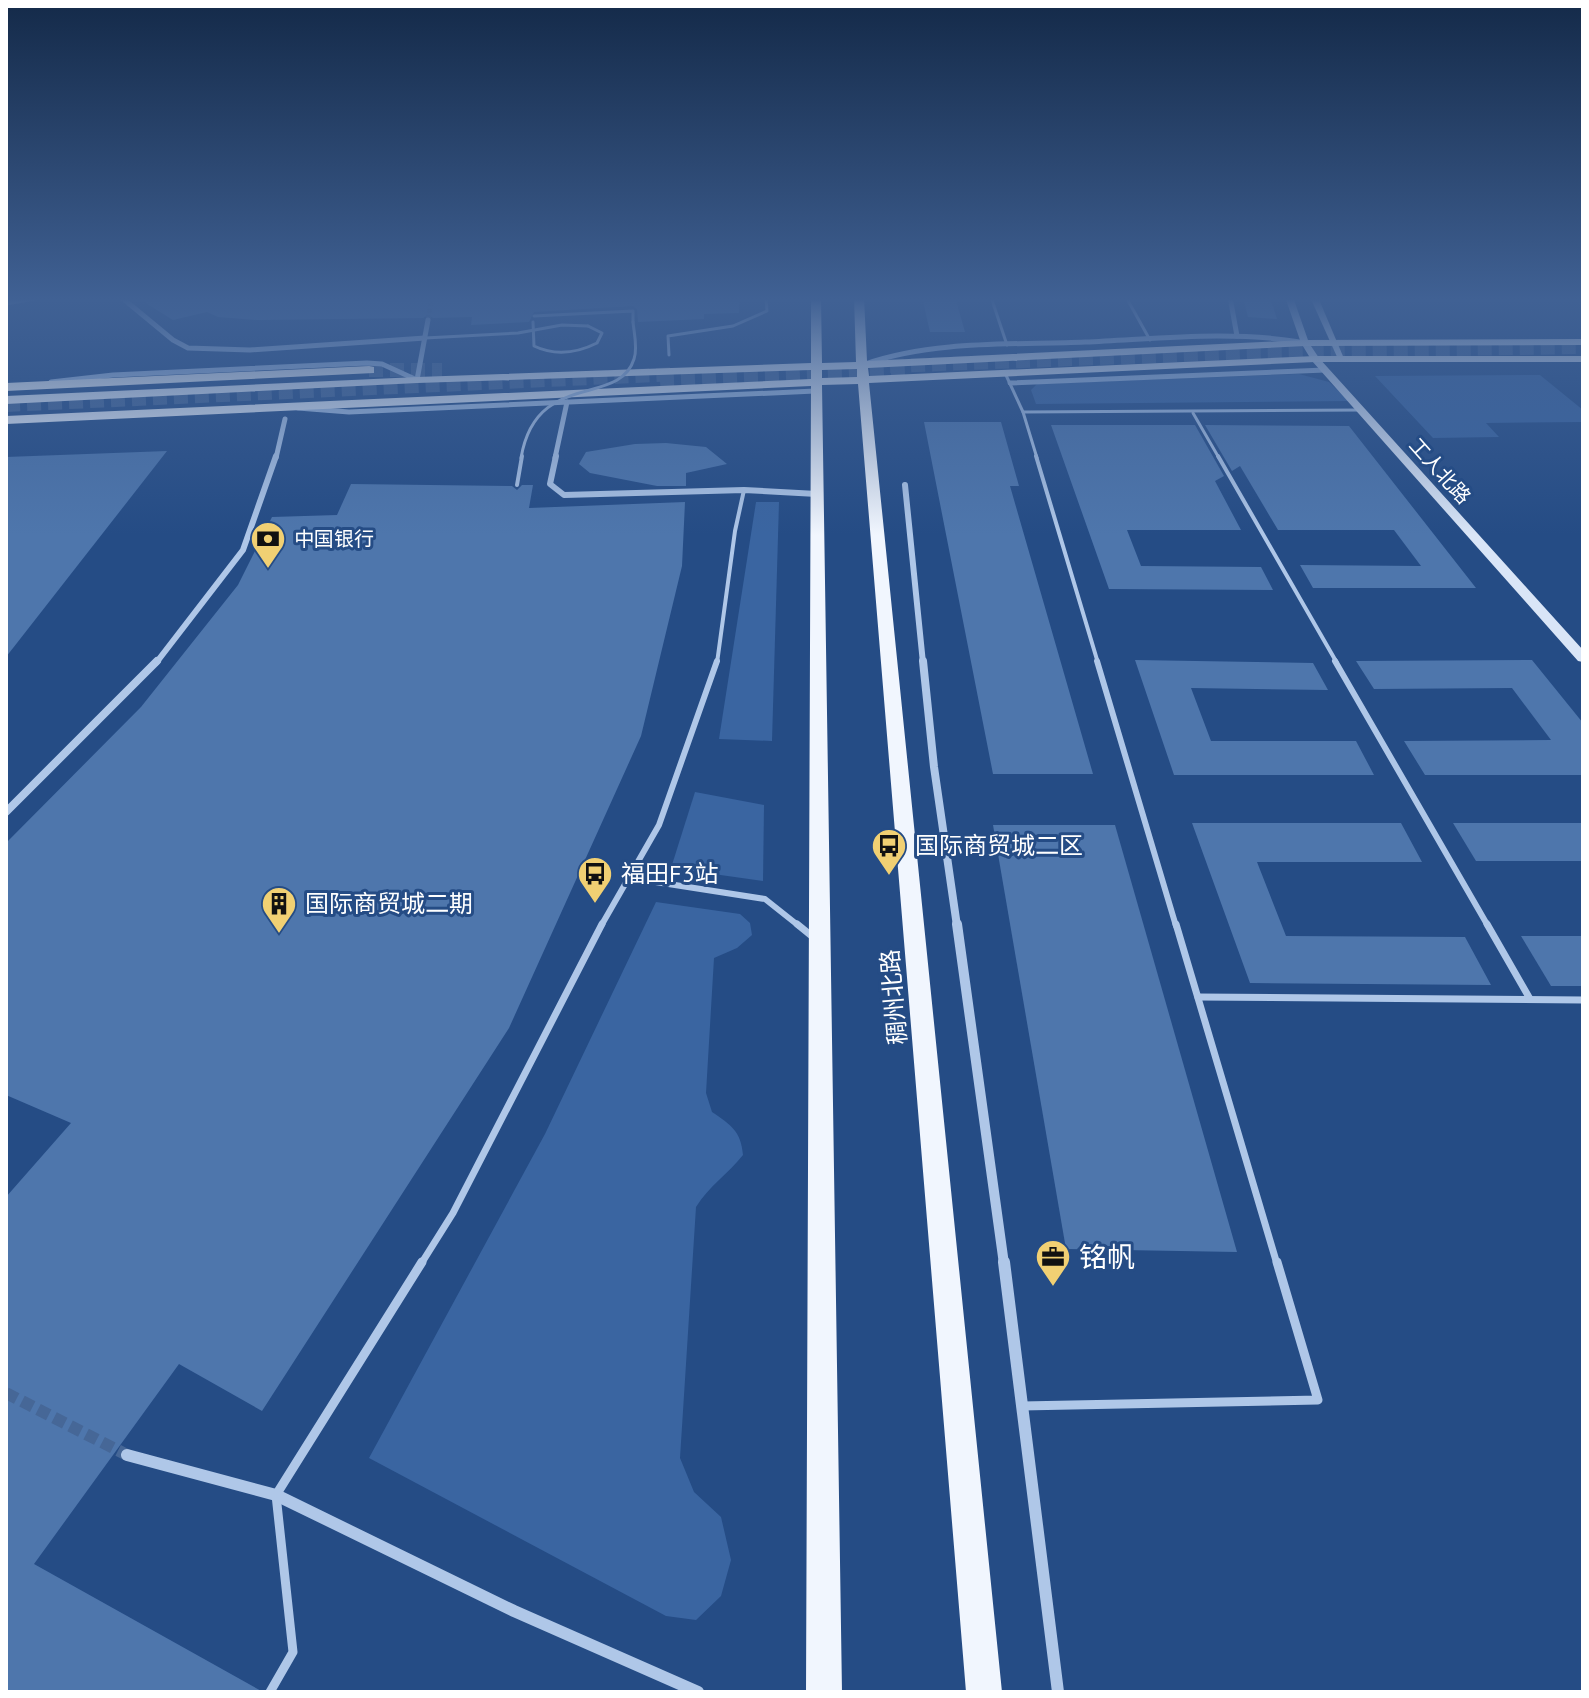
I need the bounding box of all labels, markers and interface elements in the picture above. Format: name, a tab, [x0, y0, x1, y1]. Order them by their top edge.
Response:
street label: 工人北路	[1404, 433, 1476, 509]
bank icon: 中国银行	[249, 520, 287, 570]
place label: 中国银行	[294, 526, 374, 552]
bus stop icon: 国际商贸城二区	[870, 827, 908, 877]
place label: 国际商贸城二区	[915, 830, 1083, 861]
bus stop icon: 福田F3站	[576, 855, 614, 905]
place label: 福田F3站	[621, 858, 719, 889]
building icon: 国际商贸城二期	[260, 885, 298, 935]
place label: 国际商贸城二期	[305, 888, 473, 919]
street label: 稠州北路	[874, 948, 913, 1046]
office icon: 铭帆	[1034, 1238, 1072, 1288]
place label: 铭帆	[1079, 1238, 1135, 1275]

